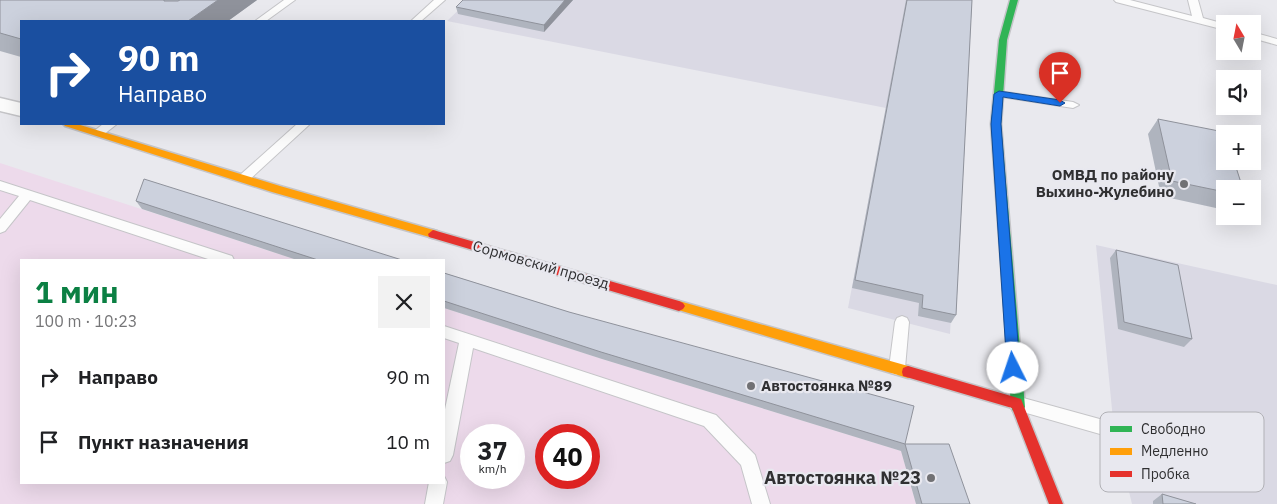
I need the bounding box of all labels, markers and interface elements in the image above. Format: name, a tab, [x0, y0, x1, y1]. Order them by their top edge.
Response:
north arrow	[1216, 15, 1261, 60]
map controls	[1216, 15, 1261, 225]
text: 90 m	[118, 35, 200, 81]
icon: right	[35, 40, 100, 105]
pin	[1039, 52, 1081, 103]
icon: arrive	[1046, 59, 1074, 87]
button: sound	[1216, 70, 1261, 115]
text: Направо	[118, 79, 207, 108]
button: +	[1216, 125, 1261, 170]
place label: ОМВД по району Выхино-Жулебино	[1036, 165, 1174, 201]
marker: ОМВД по району Выхино-Жулебино	[1178, 178, 1190, 190]
button: −	[1216, 180, 1261, 225]
street label: Сормовский проезд	[471, 236, 612, 293]
text: 1 мин	[35, 272, 119, 311]
button: close	[378, 276, 430, 328]
text: 100 m · 10:23	[35, 311, 137, 331]
position arrow	[986, 341, 1038, 393]
icon: right	[35, 363, 63, 391]
text: Направо	[78, 365, 158, 389]
text: 90 m	[386, 365, 430, 389]
place label: Автостоянка №89	[761, 376, 892, 395]
marker: Автостоянка №89	[745, 380, 757, 392]
legend	[1100, 412, 1264, 492]
text: Свободно	[1141, 420, 1206, 438]
speed limit sign: 40	[535, 424, 600, 489]
icon: arrive	[35, 428, 63, 456]
text: Пункт назначения	[78, 430, 249, 454]
text: 10 m	[386, 430, 430, 454]
text: 37	[477, 434, 508, 467]
text: Медленно	[1141, 442, 1209, 460]
text: km/h	[478, 461, 507, 476]
text: Пробка	[1141, 465, 1190, 483]
place label: Автостоянка №23	[764, 466, 921, 489]
marker: Автостоянка №23	[925, 472, 937, 484]

